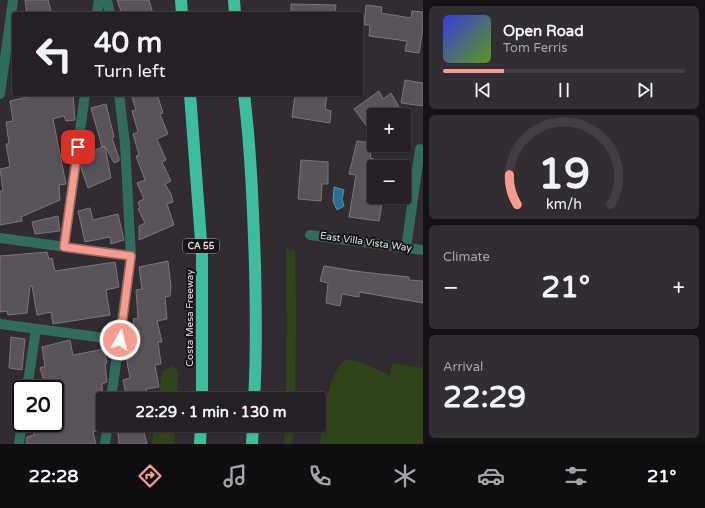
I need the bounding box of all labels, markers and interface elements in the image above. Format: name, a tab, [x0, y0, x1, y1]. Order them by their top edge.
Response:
text: Open Road	[503, 22, 584, 40]
text: 40 m	[94, 26, 162, 60]
icon: left	[28, 28, 80, 80]
text: Tom Ferris	[503, 40, 567, 56]
text: Turn left	[94, 60, 166, 82]
icon: previous	[472, 79, 494, 101]
icon: pause	[553, 79, 575, 101]
icon: next	[634, 79, 656, 101]
map controls	[367, 108, 411, 204]
button: +	[367, 108, 411, 152]
pin	[61, 130, 95, 164]
icon: arrive	[67, 136, 89, 158]
text: 19	[538, 150, 590, 200]
button: −	[367, 160, 411, 204]
text: km/h	[546, 196, 582, 213]
street label: East Villa Vista Way	[319, 230, 413, 254]
road number: CA 55	[183, 239, 219, 253]
text: Climate	[443, 249, 490, 265]
street label: Costa Mesa Freeway	[184, 269, 196, 367]
text: 21°	[541, 269, 590, 306]
text: −	[443, 275, 459, 301]
text: +	[673, 275, 685, 301]
position arrow	[99, 319, 141, 361]
text: Arrival	[443, 359, 483, 375]
text: 22:29	[443, 379, 526, 416]
speed limit sign: 20	[12, 380, 64, 432]
text: 22:29 · 1 min · 130 m	[136, 403, 286, 421]
icon: directions	[136, 462, 164, 490]
icon: music	[221, 462, 249, 490]
icon: phone	[306, 462, 334, 490]
icon: climate	[391, 462, 419, 490]
icon: car	[477, 462, 505, 490]
icon: filters	[562, 462, 590, 490]
text: 22:28	[29, 465, 79, 487]
text: 21°	[647, 465, 676, 487]

